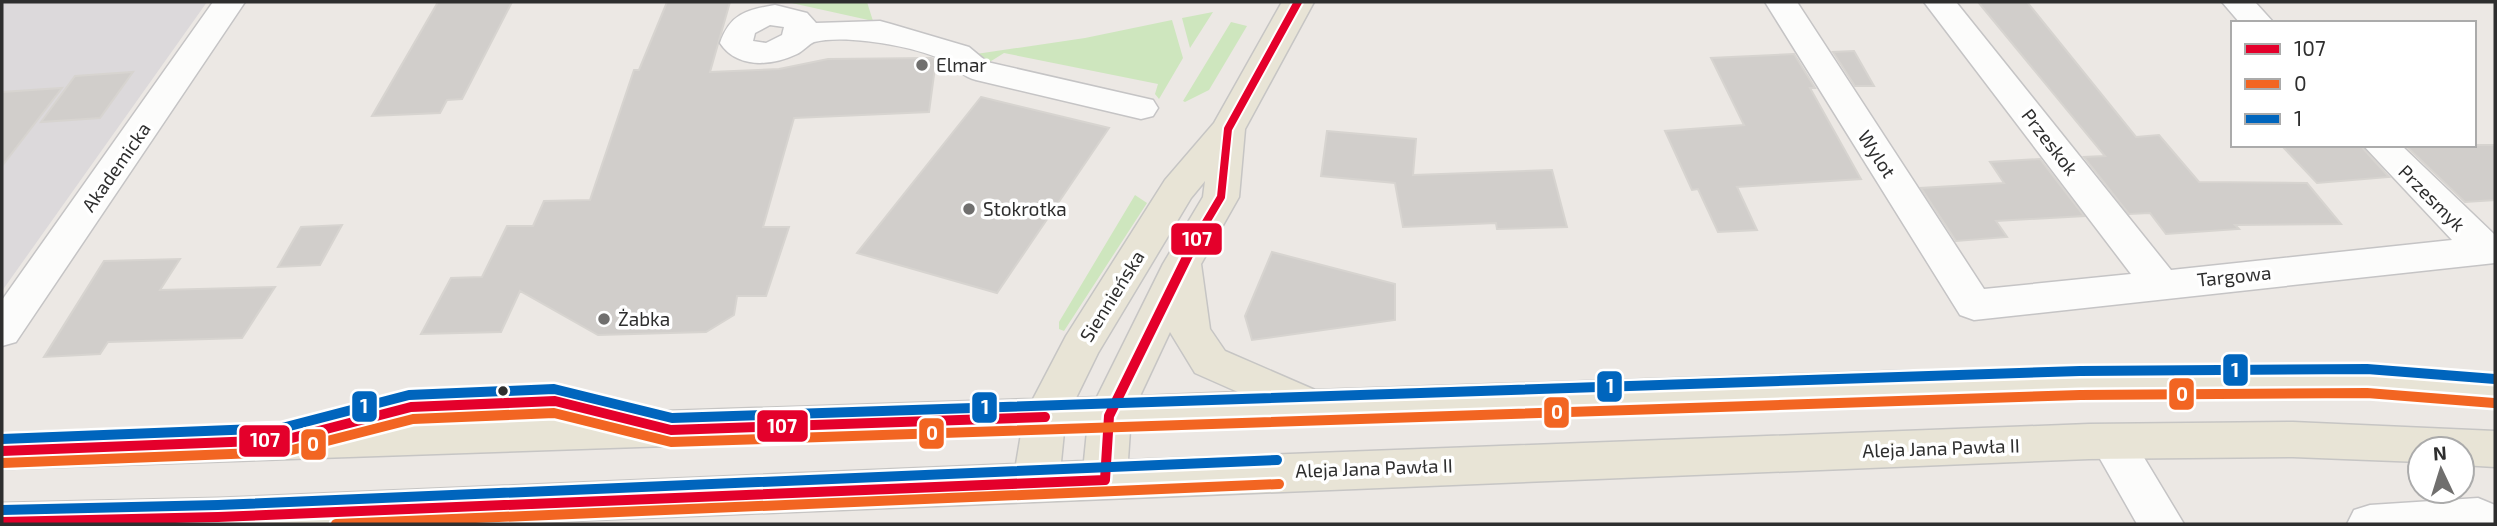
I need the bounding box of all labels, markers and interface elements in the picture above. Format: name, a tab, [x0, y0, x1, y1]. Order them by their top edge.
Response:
legend	[2231, 21, 2476, 147]
text: 107	[2294, 35, 2326, 60]
place label: Elmar	[936, 53, 987, 76]
marker: Elmar	[914, 57, 930, 73]
text: 0	[2294, 70, 2307, 95]
street label: Przeskok	[2017, 104, 2084, 180]
text: 1	[2294, 105, 2302, 130]
street label: Akademicka	[76, 118, 155, 216]
street label: Wylot	[1854, 126, 1901, 182]
street label: Przesmyk	[2394, 160, 2471, 236]
place label: Stokrotka	[983, 197, 1067, 220]
marker: Stokrotka	[961, 201, 977, 217]
line badge: 107	[1170, 222, 1223, 256]
text: 107	[1182, 227, 1212, 250]
street label: Siennieńska	[1074, 246, 1149, 346]
street label: Targowa	[2196, 260, 2272, 291]
place label: Żabka	[618, 307, 670, 330]
marker: Żabka	[596, 311, 612, 327]
line badge: 1	[2222, 353, 2249, 387]
text: 1	[2231, 358, 2239, 381]
line badge: 1	[1596, 370, 1623, 403]
text: 1	[1606, 374, 1614, 397]
line badge: 0	[2168, 377, 2195, 411]
text: 0	[2176, 382, 2188, 405]
unlabelled marker	[496, 384, 510, 398]
line badge: 1	[351, 390, 378, 423]
line badge: 1	[971, 391, 998, 424]
text: 1	[360, 394, 368, 417]
text: 1	[981, 395, 989, 418]
line badge: 0	[1543, 396, 1570, 429]
text: 0	[1551, 400, 1563, 423]
line badge: 107	[756, 409, 809, 443]
text: 107	[767, 414, 797, 437]
line badge: 0	[918, 417, 945, 450]
text: 0	[926, 421, 938, 444]
line badge: 107	[238, 424, 291, 458]
text: 107	[250, 428, 280, 451]
line badge: 0	[300, 428, 327, 461]
text: 0	[307, 432, 319, 455]
street label: Aleja Jana Pawła II	[1862, 433, 2020, 462]
north arrow	[2406, 435, 2476, 505]
text: N	[2432, 441, 2447, 464]
street label: Aleja Jana Pawła II	[1295, 453, 1453, 482]

